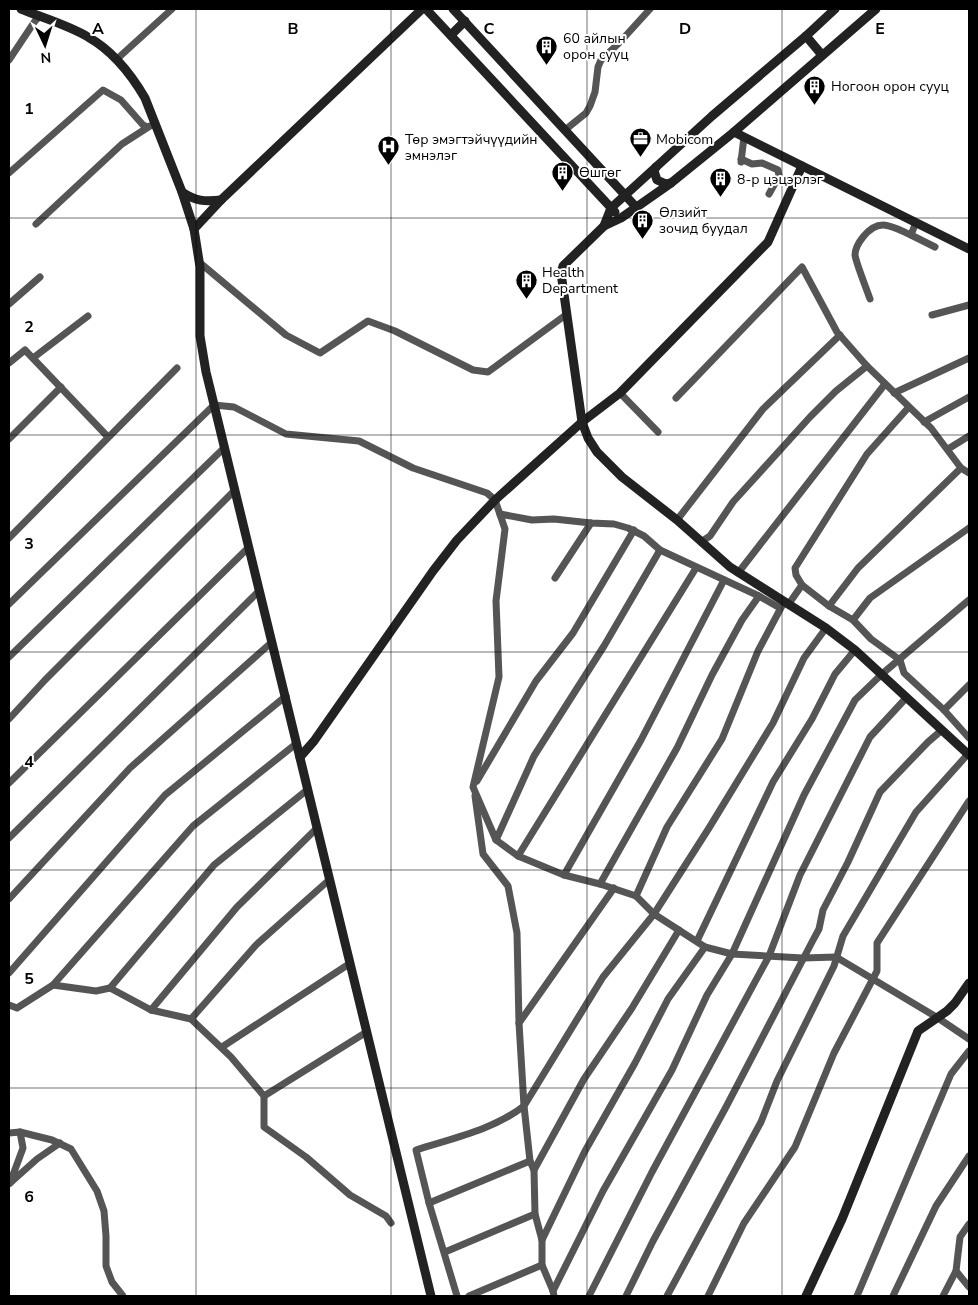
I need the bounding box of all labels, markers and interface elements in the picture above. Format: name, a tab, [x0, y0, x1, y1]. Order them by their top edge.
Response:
text: A	[92, 18, 104, 40]
text: B	[287, 18, 299, 40]
text: C	[484, 18, 495, 40]
text: D	[679, 18, 691, 40]
text: E	[875, 18, 885, 40]
north arrow	[20, 20, 70, 70]
place label: 60 айлын орон сууц	[563, 29, 629, 64]
building icon: 60 айлын орон сууц	[535, 34, 559, 65]
text: N	[40, 48, 52, 67]
building icon: Ногоон орон сууц	[803, 74, 827, 105]
place label: Ногоон орон сууц	[831, 77, 949, 96]
text: 1	[24, 98, 34, 120]
office icon: Mobicom	[628, 127, 652, 158]
place label: Төр эмэгтэйчүүдийн эмнэлэг	[405, 130, 538, 165]
place label: Mobicom	[656, 130, 713, 149]
hospital icon: Төр эмэгтэйчүүдийн эмнэлэг	[377, 135, 401, 166]
building icon: Өшгөг	[551, 160, 575, 191]
place label: Өшгөг	[579, 163, 621, 182]
building icon: 8-р цэцэрлэг	[709, 167, 733, 198]
place label: 8-р цэцэрлэг	[737, 170, 823, 189]
place label: Өлзийт зочид буудал	[659, 203, 748, 238]
building icon: Өлзийт зочид буудал	[631, 208, 655, 239]
place label: Health Department	[542, 263, 618, 298]
building icon: Health Department	[514, 268, 538, 299]
text: 2	[24, 316, 34, 338]
text: 3	[24, 533, 34, 555]
text: 4	[24, 751, 34, 773]
text: 5	[24, 968, 34, 990]
text: 6	[24, 1186, 34, 1208]

